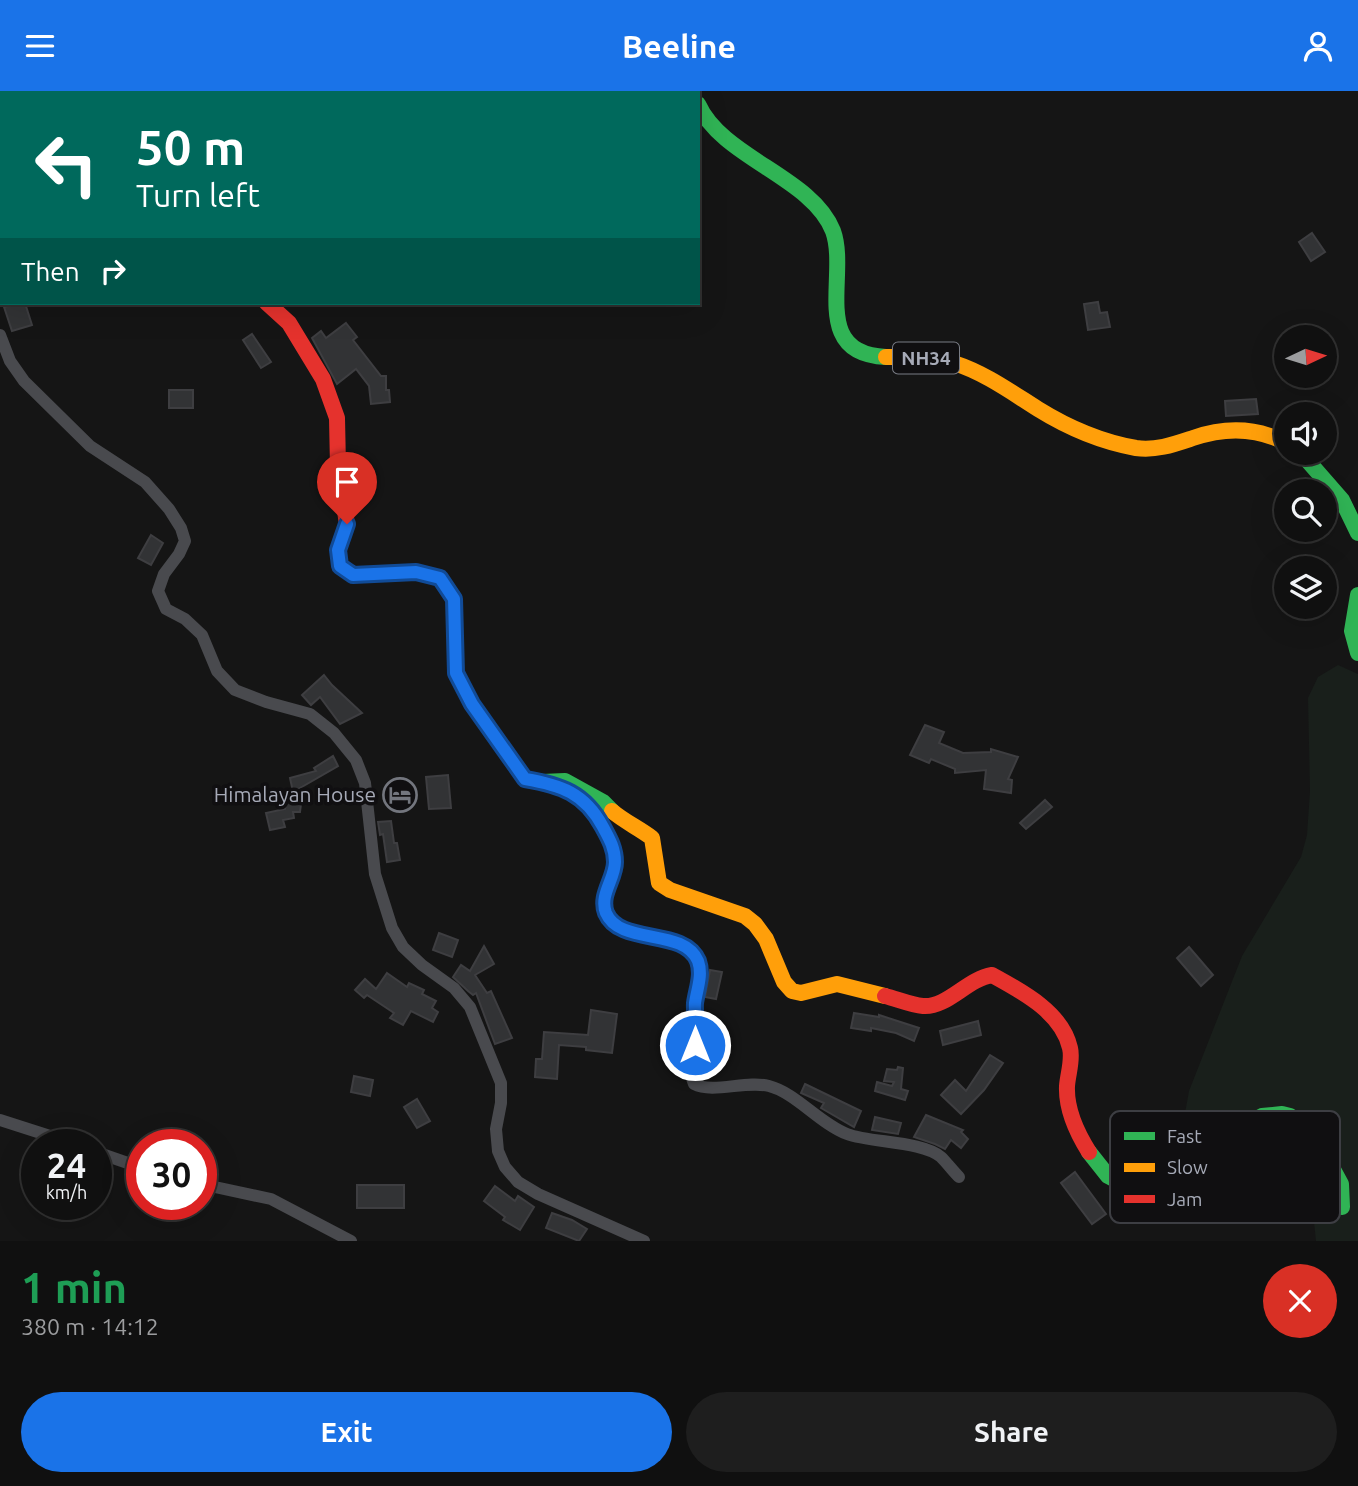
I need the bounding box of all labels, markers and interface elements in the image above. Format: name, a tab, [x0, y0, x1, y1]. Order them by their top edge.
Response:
icon: menu	[21, 27, 59, 65]
icon: person	[1299, 27, 1337, 65]
text: Beeline	[622, 28, 736, 64]
icon: left	[21, 119, 112, 210]
text: 50 m	[136, 119, 245, 174]
text: Turn left	[136, 177, 260, 213]
icon: right	[94, 252, 132, 290]
text: Then	[21, 257, 80, 286]
north arrow	[1274, 325, 1337, 389]
map controls	[1274, 325, 1337, 619]
road number: NH34	[893, 343, 959, 373]
button: sound	[1274, 402, 1337, 465]
pin	[317, 452, 377, 524]
icon: arrive	[328, 463, 366, 501]
button: search	[1274, 479, 1337, 542]
button: layers	[1274, 556, 1337, 619]
hotel icon: Himalayan House	[381, 776, 419, 814]
place label: Himalayan House	[214, 782, 376, 806]
position arrow	[658, 1008, 732, 1082]
legend	[1110, 1111, 1340, 1223]
text: Fast	[1167, 1125, 1202, 1147]
speed limit sign: 30	[126, 1129, 217, 1220]
text: 24	[47, 1145, 86, 1185]
text: Slow	[1167, 1156, 1208, 1178]
text: km/h	[46, 1182, 87, 1202]
text: Jam	[1167, 1188, 1203, 1210]
text: 1 min	[21, 1264, 127, 1311]
button: close	[1263, 1264, 1337, 1338]
text: 380 m · 14:12	[21, 1314, 159, 1339]
button: Exit	[21, 1392, 672, 1472]
button: Share	[686, 1392, 1337, 1472]

